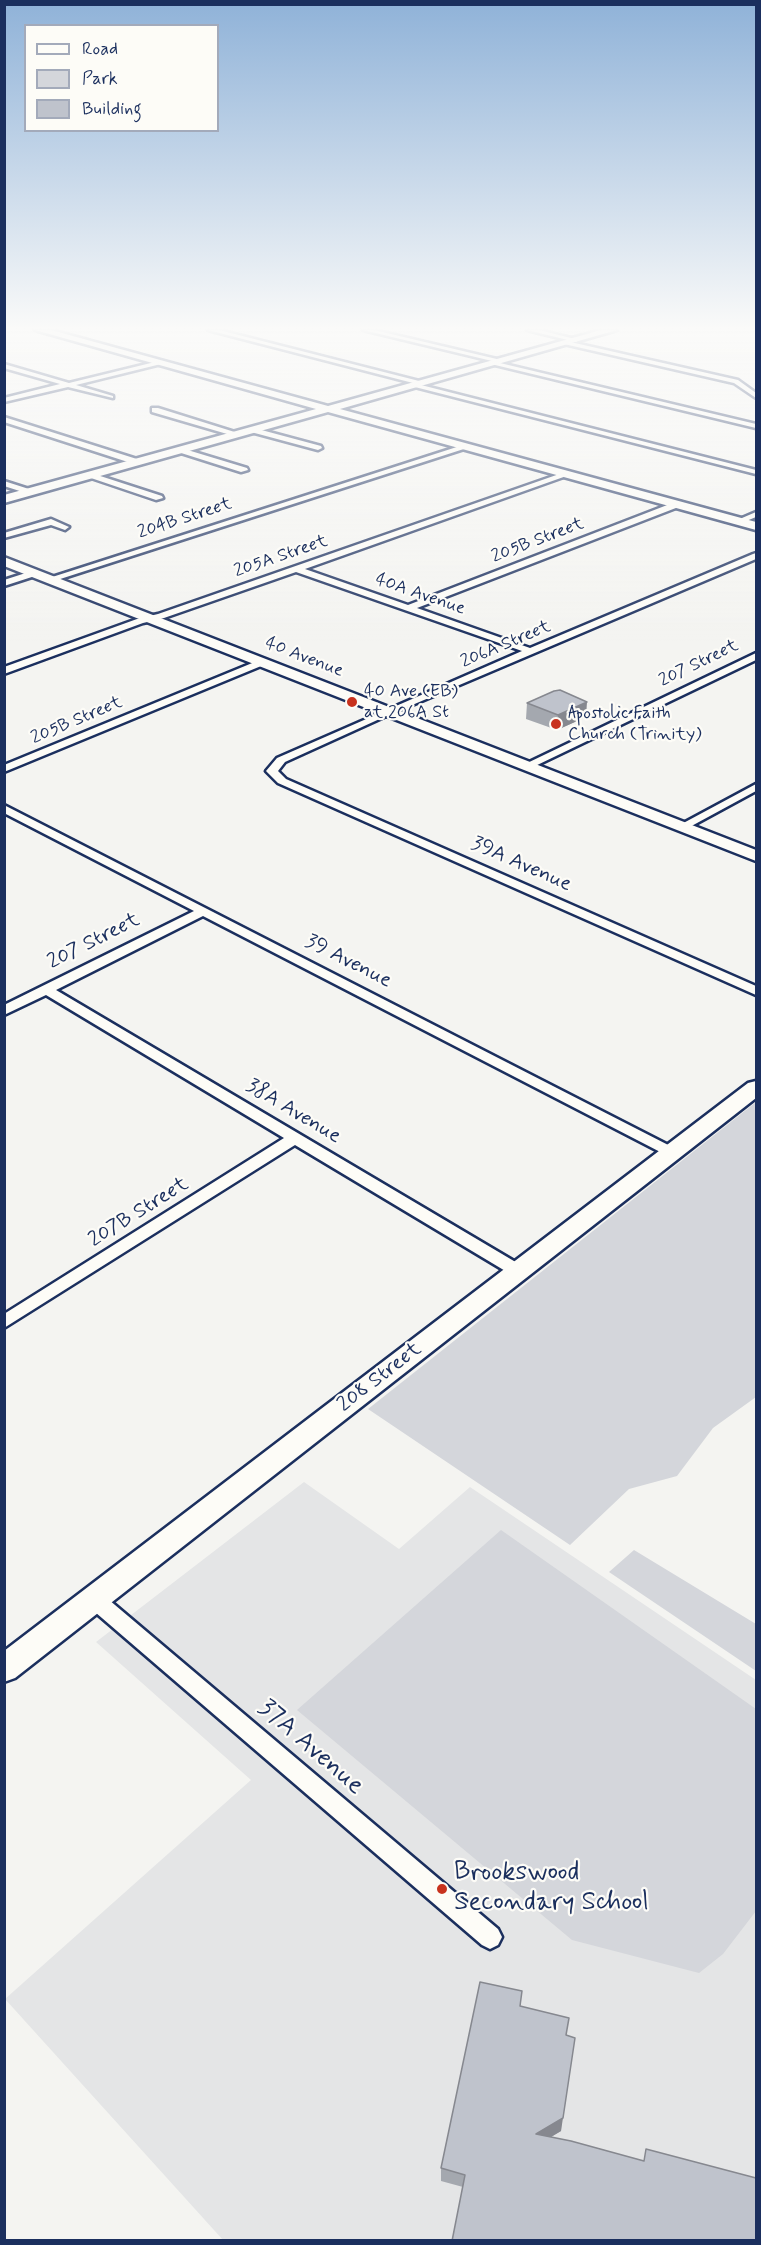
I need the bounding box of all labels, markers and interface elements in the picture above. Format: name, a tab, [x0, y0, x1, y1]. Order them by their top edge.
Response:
legend	[24, 24, 219, 132]
text: Road	[82, 37, 118, 61]
text: Park	[82, 67, 118, 91]
text: Building	[82, 97, 142, 121]
street label: 204B Street	[135, 494, 235, 544]
street label: 205B Street	[489, 514, 587, 568]
street label: 205A Street	[231, 531, 331, 583]
street label: 40A Avenue	[372, 570, 468, 620]
street label: 206A Street	[458, 616, 554, 674]
street label: 40 Avenue	[262, 633, 346, 683]
street label: 207 Street	[656, 636, 742, 692]
place label: 40 Ave (EB) at 206A St	[364, 681, 458, 724]
street label: 205B Street	[28, 692, 126, 750]
marker: 40 Ave (EB) at 206A St	[345, 695, 359, 709]
place label: Apostolic Faith Church (Trinity)	[568, 703, 702, 746]
marker: Apostolic Faith Church (Trinity)	[549, 717, 563, 731]
street label: 39A Avenue	[467, 832, 575, 898]
street label: 207 Street	[44, 908, 144, 976]
street label: 39 Avenue	[301, 930, 395, 994]
street label: 38A Avenue	[241, 1074, 345, 1150]
street label: 207B Street	[84, 1172, 194, 1254]
street label: 208 Street	[333, 1337, 427, 1419]
street label: 37A Avenue	[251, 1693, 369, 1803]
place label: Brookswood Secondary School	[454, 1858, 649, 1919]
marker: Brookswood Secondary School	[435, 1882, 449, 1896]

